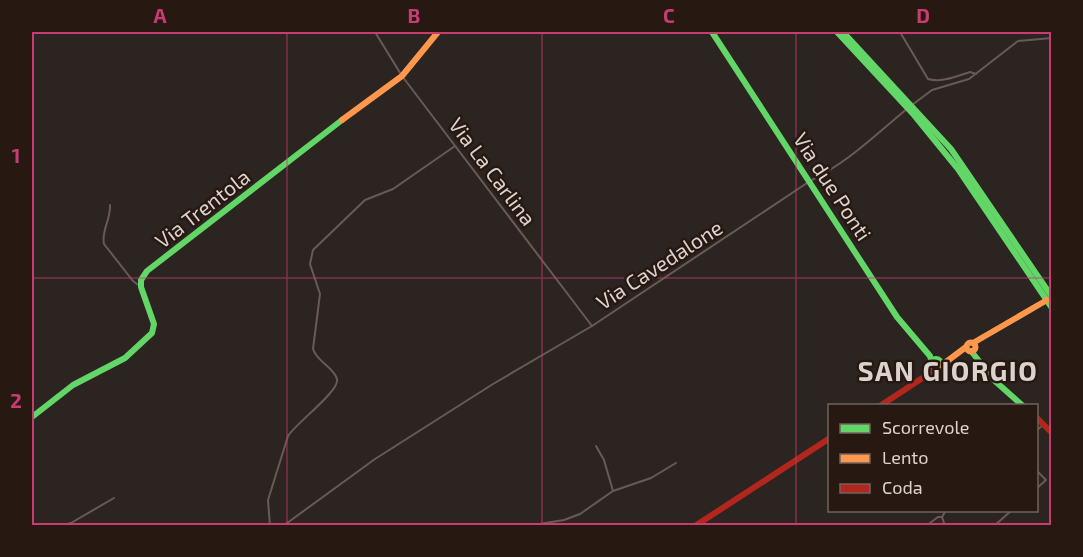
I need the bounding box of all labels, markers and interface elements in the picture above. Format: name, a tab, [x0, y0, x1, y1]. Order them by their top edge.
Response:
text: A	[153, 3, 167, 27]
text: B	[408, 3, 420, 27]
text: C	[663, 3, 675, 27]
text: D	[916, 3, 930, 27]
street label: Via La Carlina	[444, 112, 542, 230]
street label: Via due Ponti	[789, 127, 877, 245]
text: 1	[12, 143, 20, 167]
street label: Via Trentola	[150, 163, 254, 253]
street label: Via Cavedalone	[591, 214, 727, 314]
district label: SAN GIORGIO	[858, 354, 1038, 386]
text: 2	[10, 388, 22, 412]
legend	[828, 404, 1038, 512]
text: Scorrevole	[882, 416, 969, 438]
text: Lento	[882, 446, 928, 468]
text: Coda	[882, 476, 923, 498]

